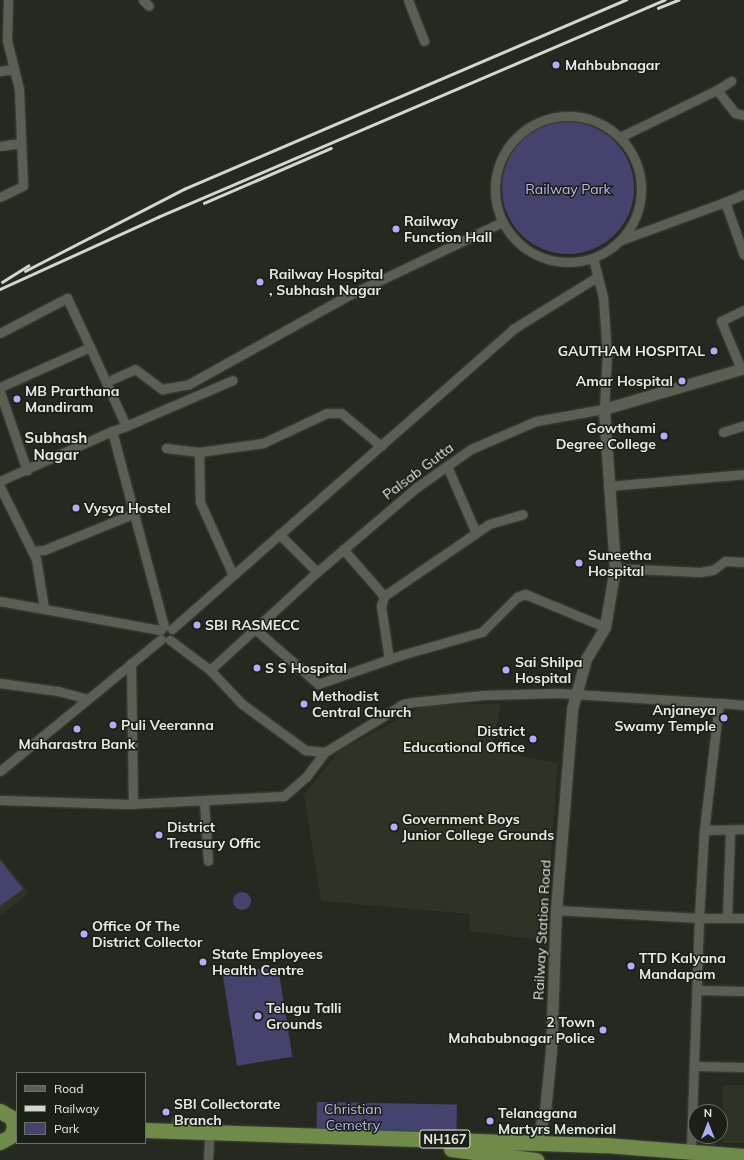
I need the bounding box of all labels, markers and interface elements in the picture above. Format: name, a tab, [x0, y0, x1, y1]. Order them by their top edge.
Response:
place label: Mahbubnagar	[565, 57, 660, 73]
marker: Mahbubnagar	[550, 59, 562, 71]
park label: Railway Park	[525, 181, 611, 197]
place label: Railway Function Hall	[404, 213, 492, 246]
marker: Railway Function Hall	[391, 224, 401, 234]
place label: Railway Hospital , Subhash Nagar	[269, 266, 383, 298]
marker: Railway Hospital , Subhash Nagar	[254, 276, 266, 288]
place label: GAUTHAM HOSPITAL	[558, 343, 705, 359]
marker: GAUTHAM HOSPITAL	[708, 345, 720, 357]
place label: Amar Hospital	[576, 373, 673, 389]
marker: Amar Hospital	[676, 375, 688, 387]
place label: MB Prarthana Mandiram	[25, 383, 119, 416]
marker: MB Prarthana Mandiram	[12, 394, 22, 404]
place label: Gowthami Degree College	[556, 420, 656, 452]
district label: Subhash Nagar	[25, 428, 87, 463]
marker: Gowthami Degree College	[659, 431, 669, 441]
street label: Palsab Gutta	[379, 439, 457, 503]
place label: Vysya Hostel	[84, 500, 171, 516]
marker: Vysya Hostel	[71, 503, 81, 513]
place label: Suneetha Hospital	[588, 547, 652, 580]
marker: Suneetha Hospital	[573, 557, 585, 569]
place label: SBI RASMECC	[205, 617, 300, 633]
marker: SBI RASMECC	[192, 620, 202, 630]
place label: Sai Shilpa Hospital	[515, 654, 582, 686]
place label: S S Hospital	[265, 660, 347, 676]
marker: S S Hospital	[252, 663, 262, 673]
marker: Sai Shilpa Hospital	[500, 664, 512, 676]
place label: Methodist Central Church	[312, 688, 411, 720]
marker: Methodist Central Church	[299, 699, 309, 709]
place label: Anjaneya Swamy Temple	[614, 702, 716, 734]
marker: Anjaneya Swamy Temple	[719, 713, 729, 723]
place label: Puli Veeranna	[121, 717, 214, 733]
marker: Puli Veeranna	[108, 720, 118, 730]
place label: District Educational Office	[403, 723, 525, 756]
marker: Maharastra Bank	[72, 724, 82, 734]
marker: District Educational Office	[528, 734, 538, 744]
place label: Maharastra Bank	[19, 736, 135, 752]
place label: Government Boys Junior College Grounds	[402, 811, 554, 844]
place label: District Treasury Offic	[167, 819, 261, 852]
marker: Government Boys Junior College Grounds	[389, 822, 399, 832]
marker: District Treasury Offic	[154, 830, 164, 840]
street label: Railway Station Road	[530, 859, 554, 1001]
place label: Office Of The District Collector	[92, 918, 202, 950]
marker: Office Of The District Collector	[79, 929, 89, 939]
place label: State Employees Health Centre	[212, 946, 323, 978]
place label: TTD Kalyana Mandapam	[639, 950, 726, 982]
marker: State Employees Health Centre	[197, 956, 209, 968]
marker: TTD Kalyana Mandapam	[626, 961, 636, 971]
place label: Telugu Talli Grounds	[266, 1000, 341, 1032]
marker: Telugu Talli Grounds	[253, 1011, 263, 1021]
place label: 2 Town Mahabubnagar Police	[448, 1014, 595, 1046]
marker: 2 Town Mahabubnagar Police	[598, 1025, 608, 1035]
legend	[16, 1072, 146, 1144]
text: Road	[54, 1081, 83, 1096]
place label: SBI Collectorate Branch	[174, 1096, 280, 1128]
text: Railway	[54, 1101, 99, 1116]
park label: Christian Cemetry	[324, 1101, 382, 1134]
north arrow	[688, 1104, 728, 1144]
place label: Telanagana Martyrs Memorial	[498, 1105, 616, 1138]
text: N	[704, 1106, 712, 1120]
marker: SBI Collectorate Branch	[161, 1107, 171, 1117]
marker: Telanagana Martyrs Memorial	[485, 1116, 495, 1126]
text: Park	[54, 1121, 79, 1136]
road number: NH167	[419, 1128, 471, 1150]

